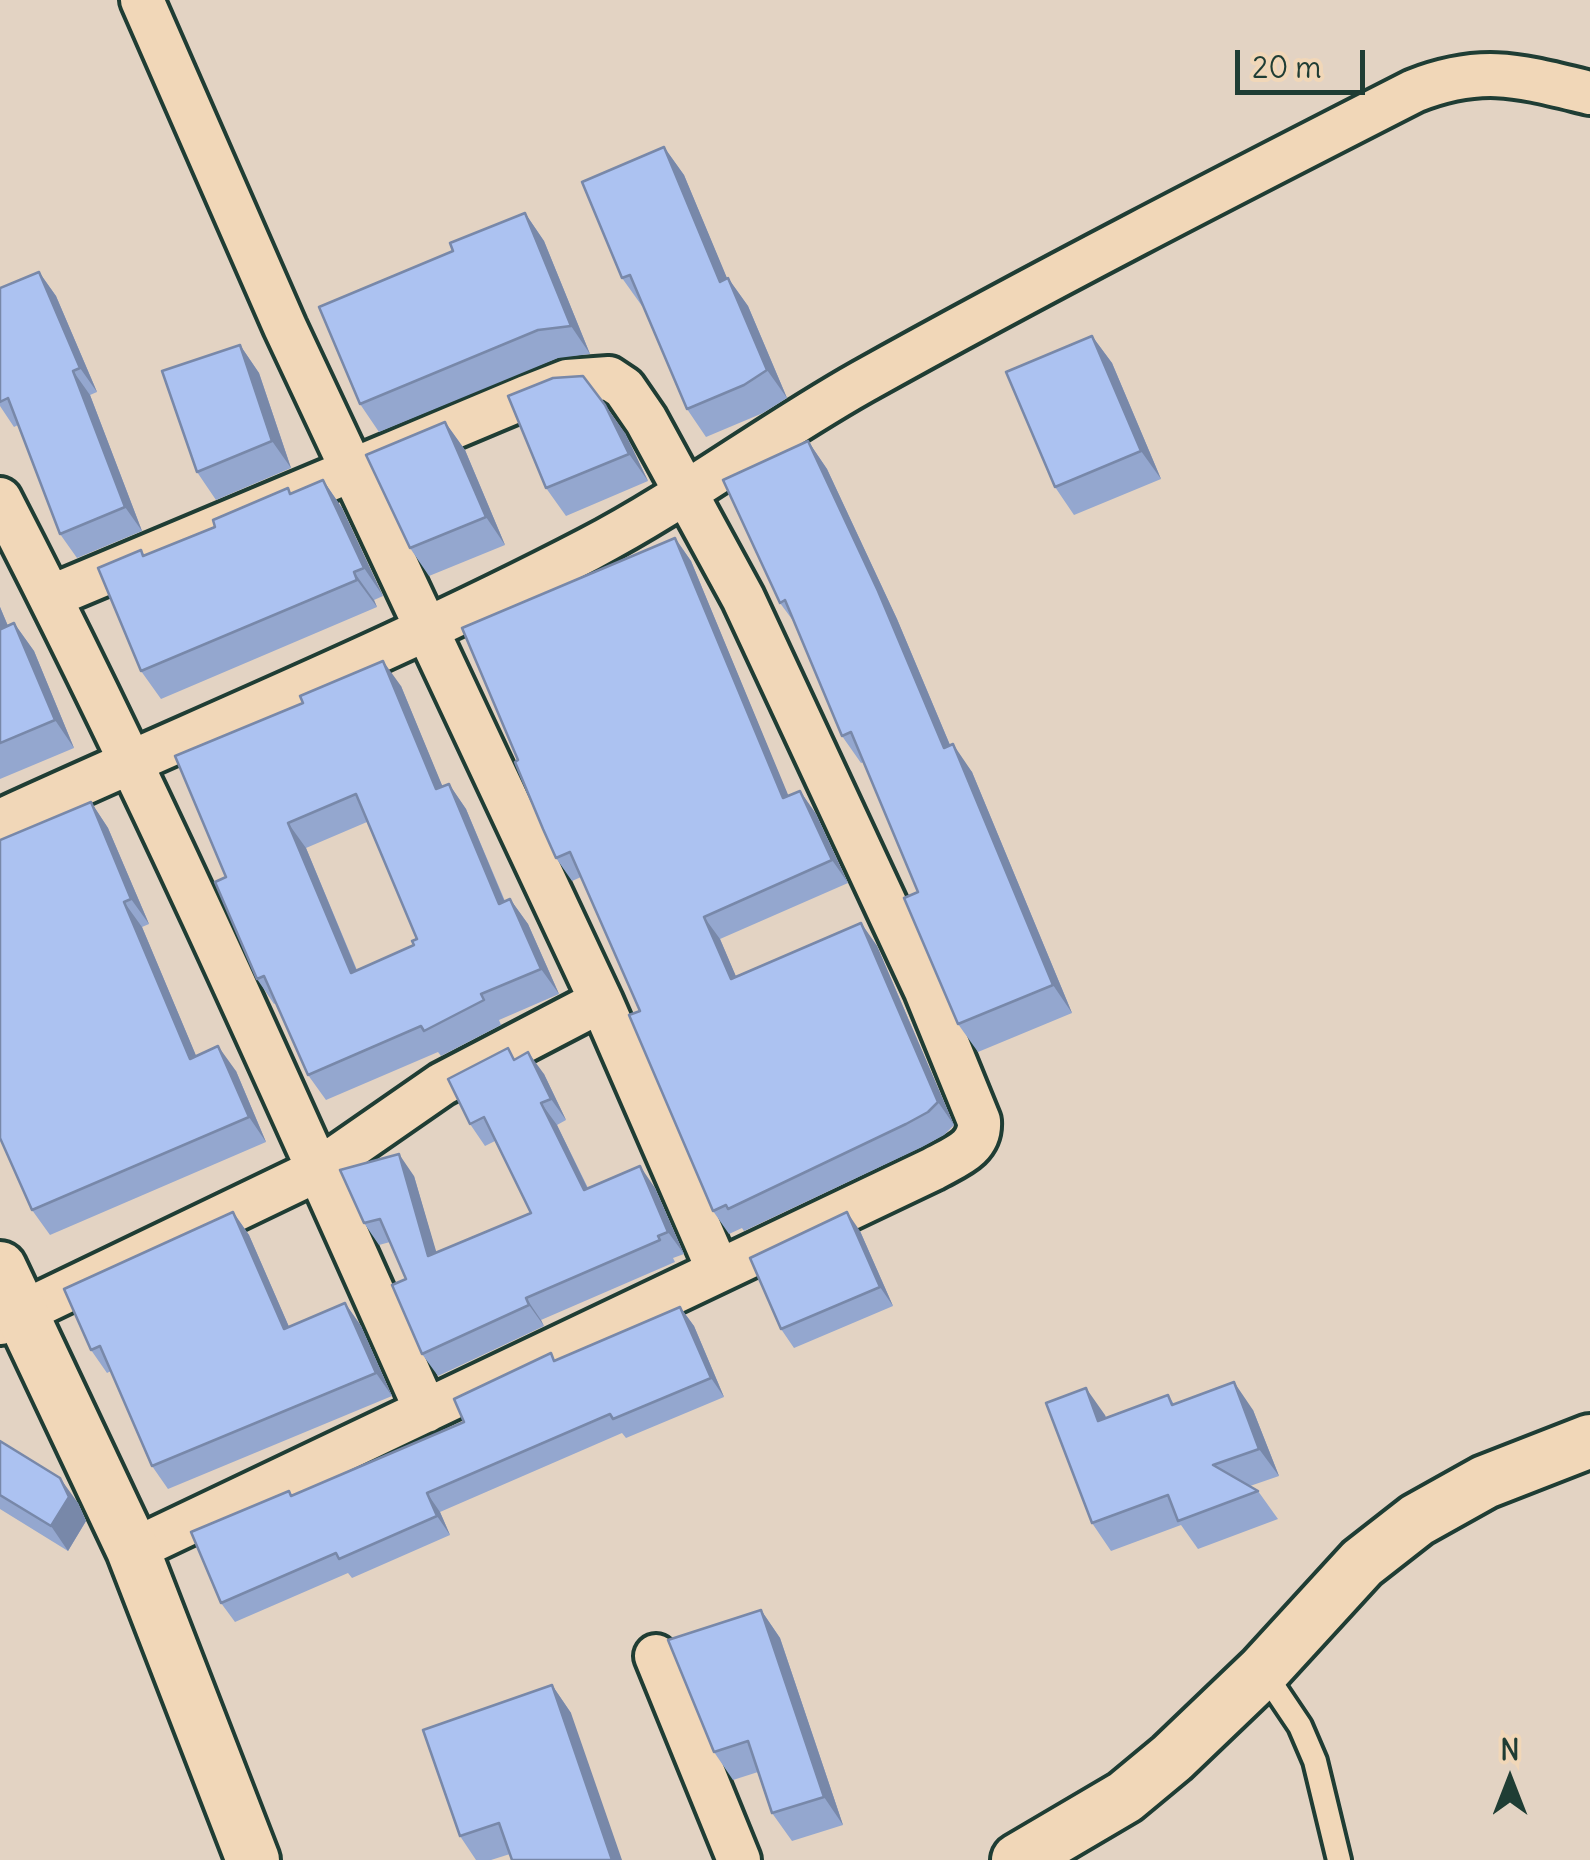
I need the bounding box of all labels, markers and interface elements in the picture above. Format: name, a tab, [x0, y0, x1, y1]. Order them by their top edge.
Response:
scale bar	[1240, 30, 1370, 92]
text: 20 m	[1252, 48, 1322, 86]
north arrow	[1460, 1730, 1560, 1830]
text: N	[1500, 1732, 1520, 1768]

